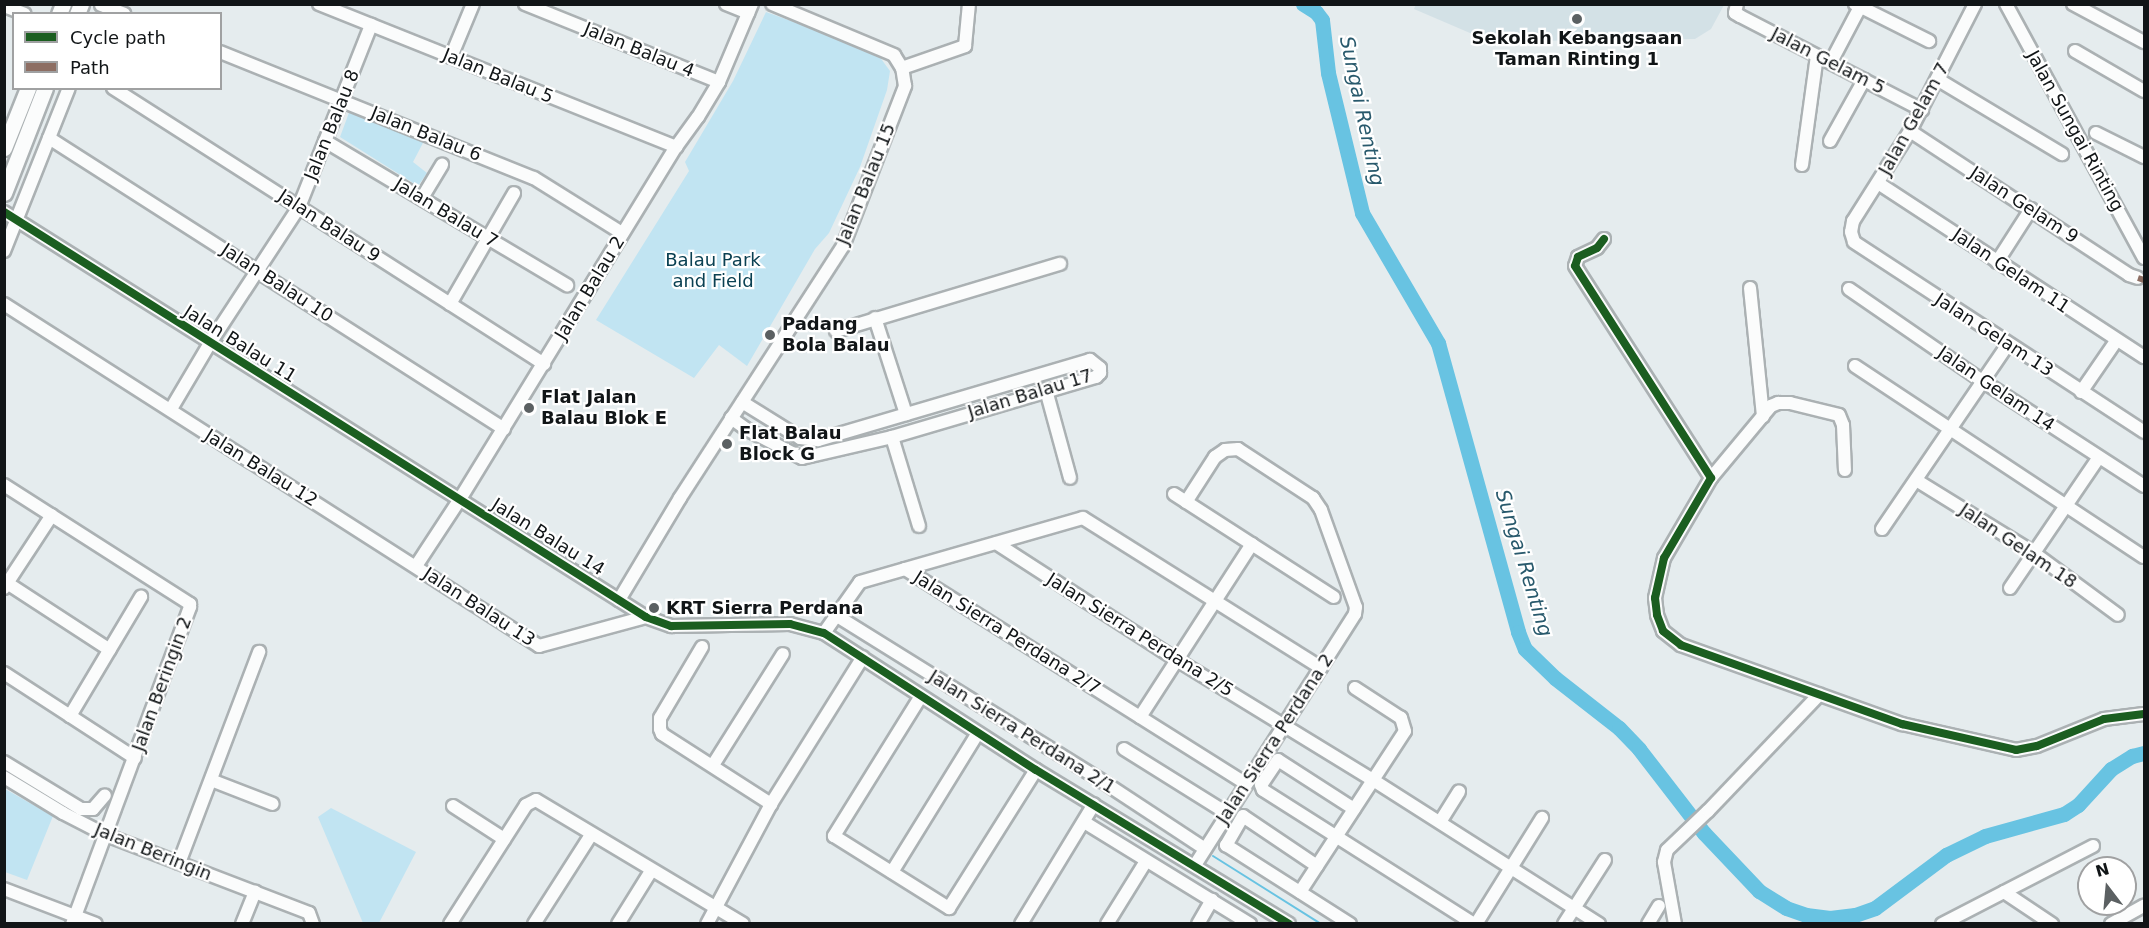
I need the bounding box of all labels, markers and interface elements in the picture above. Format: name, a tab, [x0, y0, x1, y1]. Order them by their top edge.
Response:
legend	[12, 12, 222, 90]
marker: Sekolah Kebangsaan Taman Rinting 1	[1570, 12, 1584, 26]
street label: Jalan Balau 4	[580, 18, 698, 82]
street label: Jalan Gelam 5	[1767, 23, 1889, 99]
text: Cycle path	[70, 27, 166, 48]
place label: Sekolah Kebangsaan Taman Rinting 1	[1472, 28, 1682, 70]
water label: Sungai Renting	[1334, 34, 1390, 188]
street label: Jalan Balau 5	[439, 44, 557, 108]
street label: Jalan Sungai Rinting	[2022, 47, 2128, 215]
text: Path	[70, 57, 110, 78]
street label: Jalan Gelam 7	[1874, 59, 1954, 179]
street label: Jalan Balau 8	[300, 66, 364, 184]
street label: Jalan Balau 6	[367, 102, 485, 166]
street label: Jalan Balau 15	[832, 120, 900, 248]
street label: Jalan Gelam 9	[1966, 162, 2082, 248]
street label: Jalan Balau 7	[390, 173, 502, 253]
street label: Jalan Balau 9	[274, 185, 384, 267]
street label: Jalan Gelam 11	[1948, 224, 2074, 318]
street label: Jalan Balau 2	[550, 232, 630, 344]
street label: Jalan Balau 10	[217, 239, 337, 327]
park label: Balau Park and Field	[665, 250, 761, 292]
street label: Jalan Gelam 13	[1931, 289, 2057, 381]
street label: Jalan Balau 11	[180, 301, 300, 387]
place label: Padang Bola Balau	[782, 314, 890, 356]
marker: Padang Bola Balau	[763, 328, 777, 342]
street label: Jalan Gelam 14	[1933, 342, 2059, 436]
street label: Jalan Balau 17	[965, 365, 1095, 423]
place label: Flat Jalan Balau Blok E	[541, 387, 667, 430]
marker: Flat Jalan Balau Blok E	[522, 401, 536, 415]
place label: Flat Balau Block G	[739, 423, 841, 466]
street label: Jalan Balau 12	[201, 425, 321, 511]
marker: Flat Balau Block G	[720, 437, 734, 451]
water label: Sungai Renting	[1490, 487, 1558, 639]
street label: Jalan Balau 14	[488, 494, 608, 580]
street label: Jalan Gelam 18	[1955, 499, 2081, 593]
street label: Jalan Balau 13	[419, 563, 539, 651]
street label: Jalan Sierra Perdana 2/7	[910, 567, 1104, 699]
street label: Jalan Sierra Perdana 2/5	[1043, 569, 1237, 701]
place label: KRT Sierra Perdana	[666, 597, 863, 619]
marker: KRT Sierra Perdana	[647, 601, 661, 615]
street label: Jalan Beringin 2	[128, 614, 196, 754]
street label: Jalan Sierra Perdana 2	[1212, 650, 1338, 828]
street label: Jalan Sierra Perdana 2/1	[925, 666, 1119, 798]
street label: Jalan Beringin	[91, 819, 215, 885]
north arrow	[2077, 856, 2137, 916]
text: N	[2093, 859, 2111, 881]

